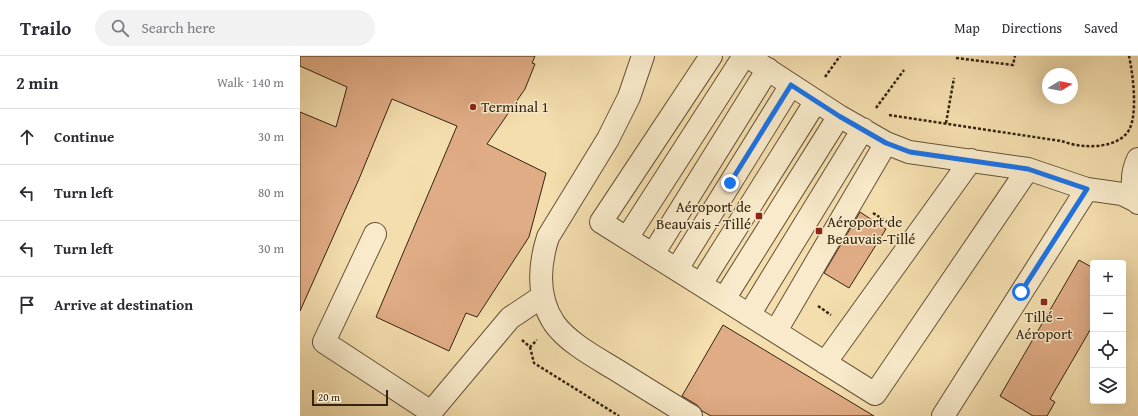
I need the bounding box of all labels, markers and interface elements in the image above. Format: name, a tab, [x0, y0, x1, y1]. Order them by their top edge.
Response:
search box	[95, 10, 375, 46]
text: Trailo	[20, 14, 71, 42]
icon: search	[109, 17, 131, 39]
text: Search here	[141, 17, 215, 38]
text: Map	[954, 18, 980, 38]
text: Directions	[1002, 18, 1062, 38]
text: Saved	[1084, 18, 1118, 38]
north arrow	[1042, 68, 1078, 104]
text: 2 min	[16, 70, 58, 95]
text: Walk · 140 m	[217, 73, 284, 92]
place label: Terminal 1	[481, 96, 549, 117]
marker: Terminal 1	[468, 102, 478, 112]
icon: ahead	[16, 126, 38, 148]
text: Continue	[54, 126, 115, 147]
text: 30 m	[258, 127, 284, 146]
route end	[721, 174, 739, 192]
icon: left	[16, 182, 38, 204]
text: Turn left	[54, 182, 113, 203]
text: 80 m	[258, 183, 284, 202]
place label: Aéroport de Beauvais - Tillé	[656, 196, 751, 234]
marker: Aéroport de Beauvais - Tillé	[754, 211, 764, 221]
place label: Aéroport de Beauvais-Tillé	[827, 211, 915, 249]
marker: Aéroport de Beauvais-Tillé	[814, 226, 824, 236]
icon: left	[16, 238, 38, 260]
text: Turn left	[54, 238, 113, 259]
text: 30 m	[258, 239, 284, 258]
map controls	[1090, 260, 1126, 404]
button: +	[1090, 260, 1126, 296]
route start	[1012, 283, 1030, 301]
icon: arrive	[16, 294, 38, 316]
text: Arrive at destination	[54, 294, 193, 315]
button: −	[1090, 296, 1126, 332]
marker: Tillé – Aéroport	[1039, 297, 1049, 307]
place label: Tillé – Aéroport	[1016, 306, 1073, 344]
button: locate	[1090, 332, 1126, 368]
button: layers	[1090, 368, 1126, 404]
scale bar	[312, 388, 388, 407]
text: 20 m	[318, 389, 340, 405]

